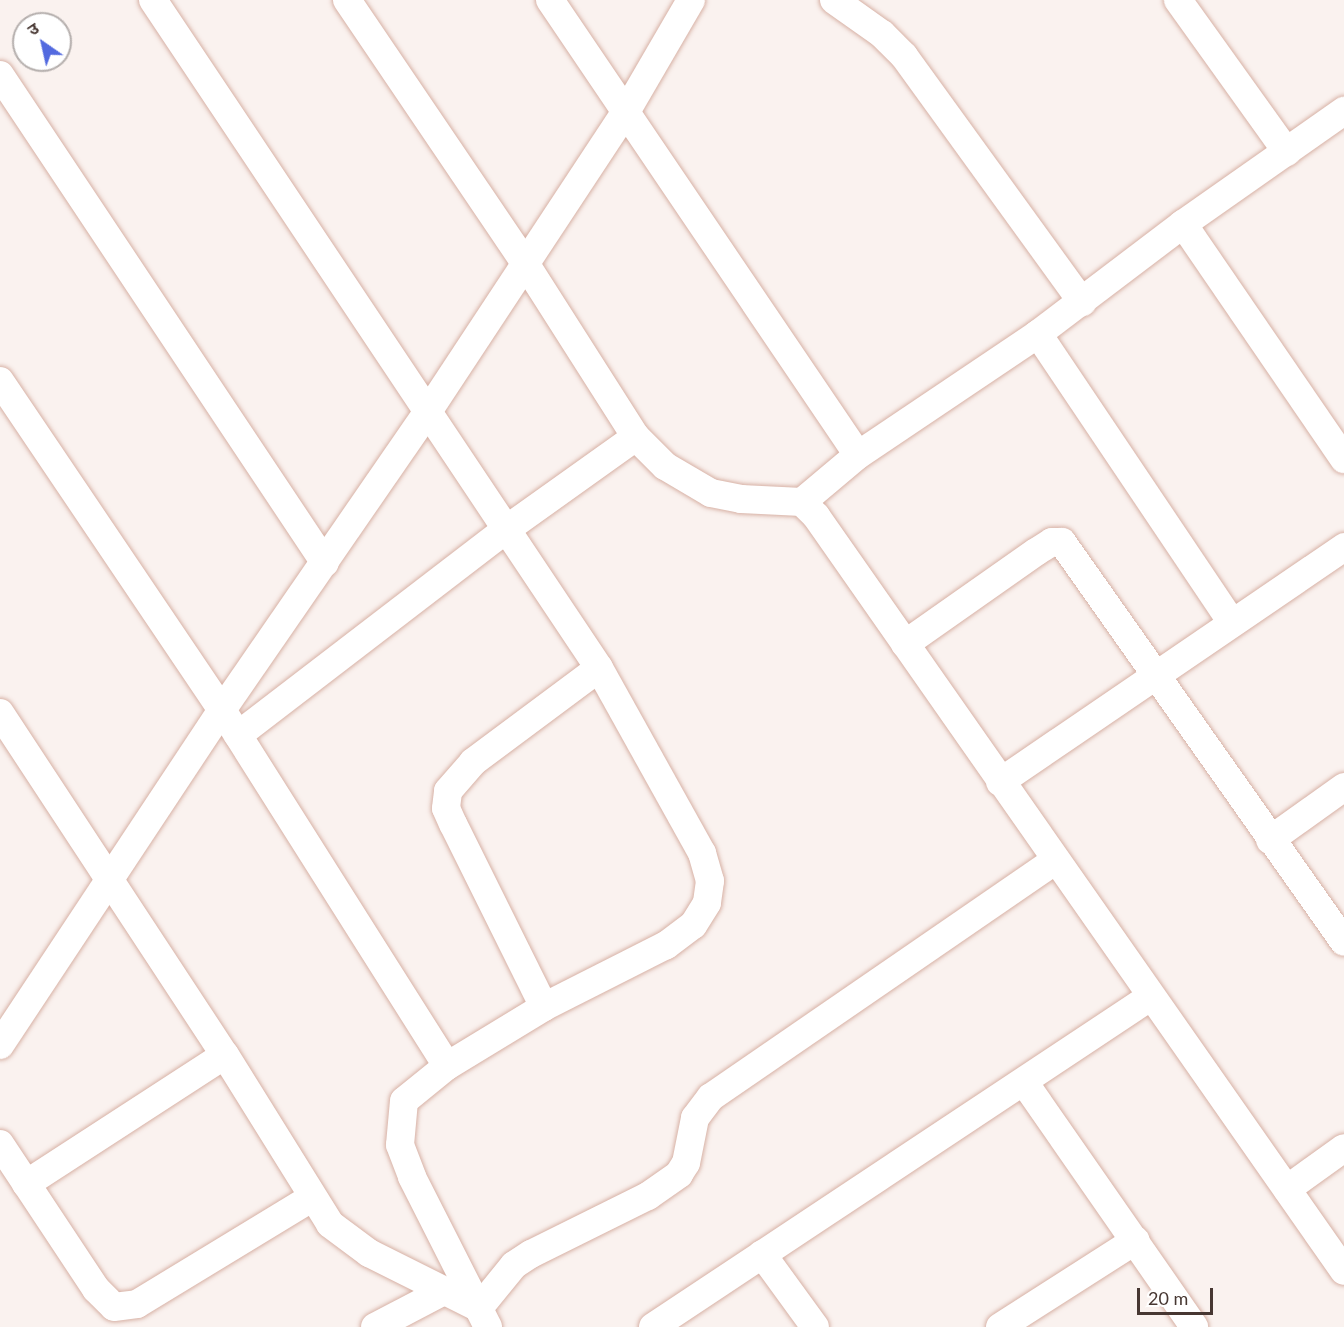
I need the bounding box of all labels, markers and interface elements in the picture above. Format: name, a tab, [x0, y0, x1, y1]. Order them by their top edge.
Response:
north arrow	[12, 12, 72, 72]
text: उ	[24, 18, 42, 39]
scale bar	[1140, 1276, 1216, 1314]
text: 20 m	[1148, 1287, 1188, 1309]

